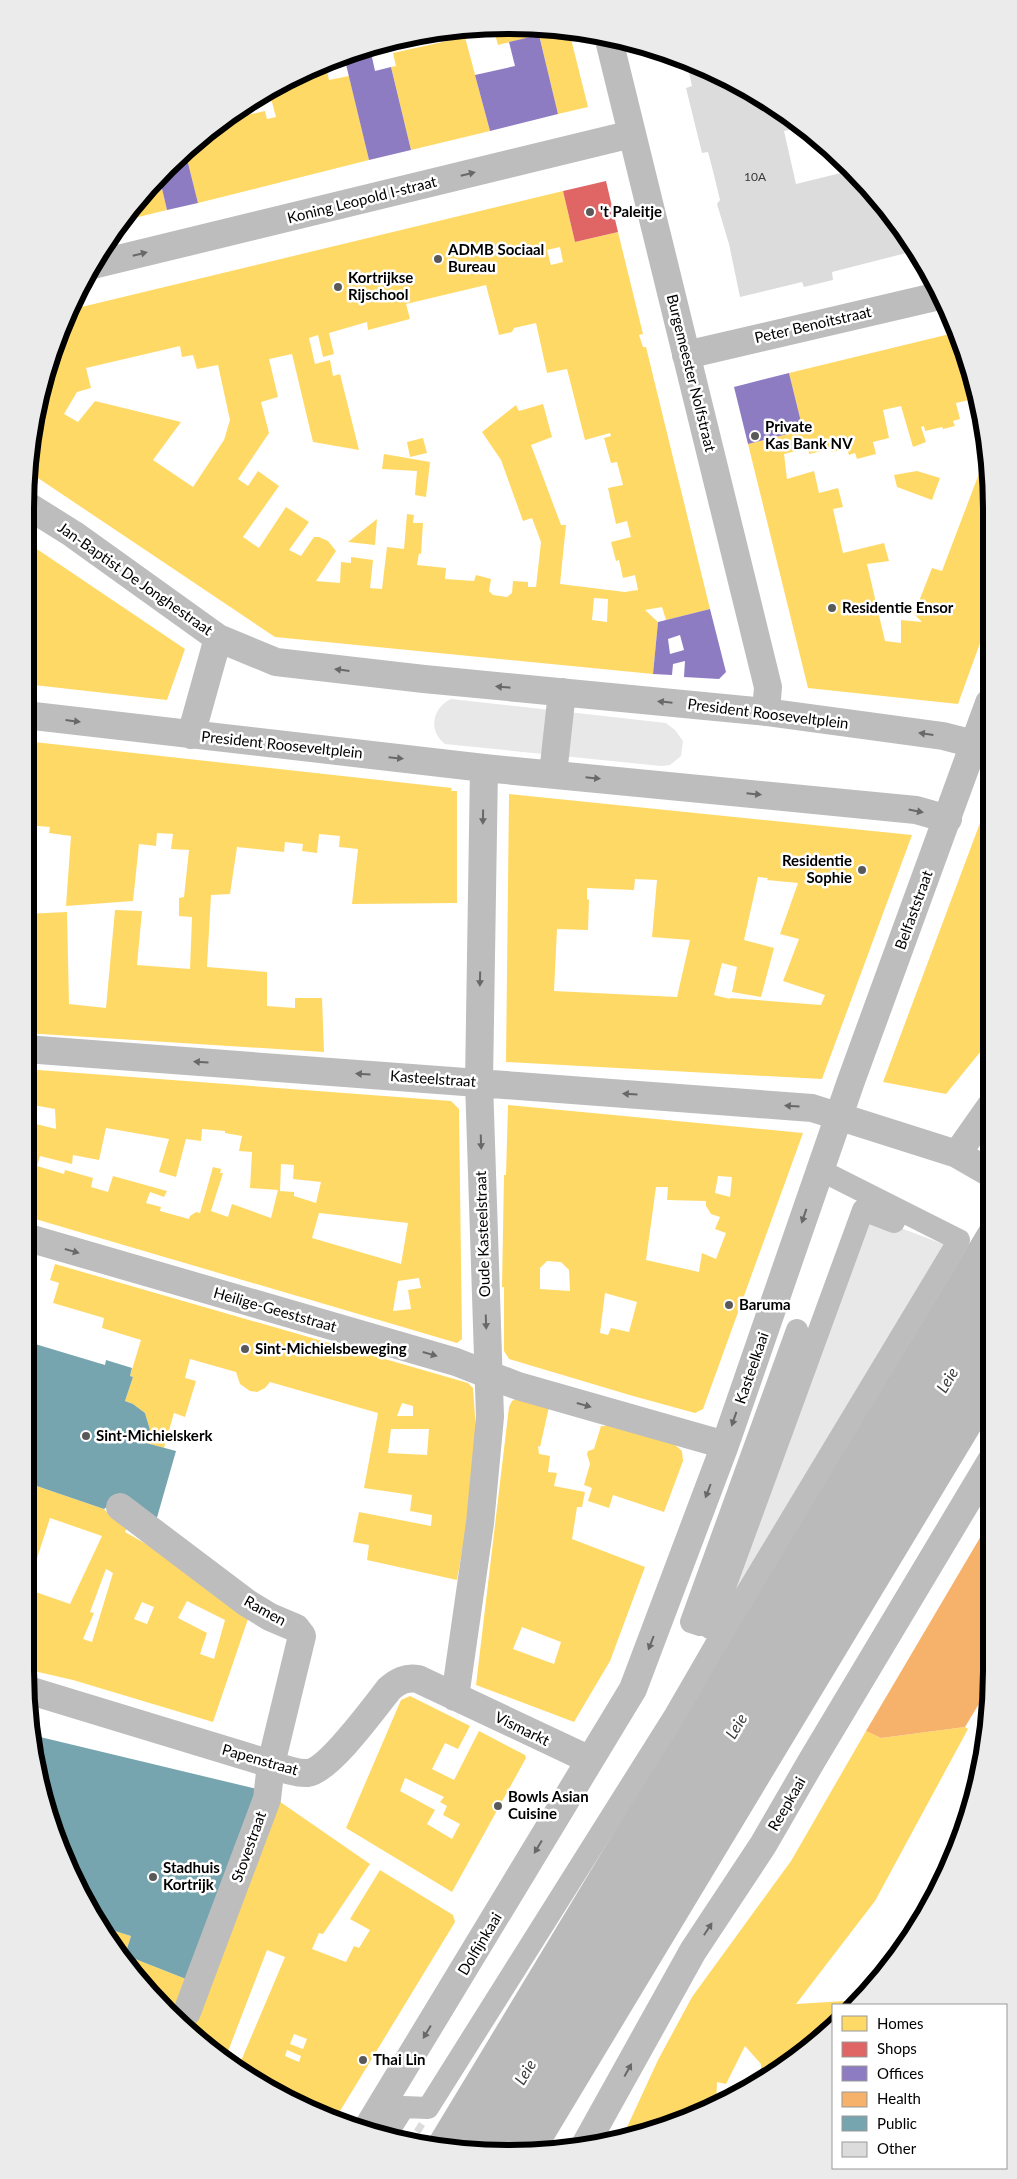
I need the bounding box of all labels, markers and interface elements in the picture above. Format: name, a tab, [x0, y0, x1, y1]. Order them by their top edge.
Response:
house number: 10A	[744, 169, 767, 184]
one-way arrow	[461, 170, 476, 178]
street label: Koning Leopold I-straat	[285, 172, 439, 226]
place label: 't Paleitje	[600, 202, 662, 220]
marker: 't Paleitje	[584, 206, 596, 218]
place label: ADMB Sociaal Bureau	[447, 240, 544, 275]
one-way arrow	[133, 250, 148, 258]
marker: ADMB Sociaal Bureau	[432, 253, 444, 265]
place label: Kortrijkse Rijschool	[348, 268, 413, 303]
marker: Kortrijkse Rijschool	[332, 281, 344, 293]
street label: Burgemeester Nolfstraat	[664, 292, 720, 454]
street label: Peter Benoitstraat	[753, 302, 874, 346]
place label: Private Kas Bank NV	[765, 417, 853, 452]
marker: Private Kas Bank NV	[749, 430, 761, 442]
street label: Jan-Baptist De Jonghestraat	[55, 518, 217, 639]
place label: Residentie Ensor	[842, 598, 954, 616]
marker: Residentie Ensor	[826, 602, 838, 614]
one-way arrow	[334, 666, 350, 674]
one-way arrow	[495, 682, 511, 690]
street label: President Rooseveltplein	[687, 694, 850, 732]
one-way arrow	[657, 698, 673, 706]
one-way arrow	[66, 717, 82, 725]
street label: President Rooseveltplein	[200, 727, 364, 761]
one-way arrow	[918, 730, 934, 738]
one-way arrow	[389, 754, 405, 762]
one-way arrow	[585, 774, 601, 782]
one-way arrow	[747, 790, 763, 798]
one-way arrow	[908, 807, 924, 815]
one-way arrow	[479, 809, 487, 825]
place label: Residentie Sophie	[782, 851, 852, 886]
marker: Residentie Sophie	[856, 864, 868, 876]
street label: Belfaststraat	[890, 867, 936, 952]
one-way arrow	[476, 972, 484, 988]
one-way arrow	[193, 1057, 209, 1065]
street label: Kasteelstraat	[390, 1066, 477, 1090]
one-way arrow	[355, 1069, 371, 1077]
one-way arrow	[621, 1090, 637, 1098]
one-way arrow	[784, 1102, 800, 1110]
one-way arrow	[477, 1134, 485, 1150]
street label: Oude Kasteelstraat	[471, 1170, 493, 1298]
one-way arrow	[800, 1209, 808, 1224]
one-way arrow	[64, 1248, 79, 1256]
street label: Heilige-Geeststraat	[212, 1283, 339, 1335]
place label: Baruma	[739, 1295, 791, 1313]
marker: Baruma	[723, 1299, 735, 1311]
one-way arrow	[482, 1314, 490, 1330]
street label: Kasteelkaai	[730, 1329, 772, 1406]
place label: Sint-Michielsbeweging	[255, 1339, 407, 1357]
marker: Sint-Michielsbeweging	[239, 1343, 251, 1355]
one-way arrow	[422, 1351, 437, 1359]
water label: Leie	[932, 1363, 962, 1396]
one-way arrow	[577, 1401, 592, 1409]
one-way arrow	[730, 1412, 738, 1427]
place label: Sint-Michielskerk	[96, 1426, 213, 1444]
marker: Sint-Michielskerk	[80, 1430, 92, 1442]
one-way arrow	[704, 1484, 712, 1499]
street label: Ramen	[241, 1591, 290, 1629]
one-way arrow	[646, 1636, 654, 1650]
street label: Vismarkt	[492, 1707, 553, 1749]
water label: Leie	[721, 1709, 751, 1742]
street label: Papenstraat	[220, 1740, 301, 1779]
street label: Reepkaai	[764, 1773, 809, 1834]
place label: Bowls Asian Cuisine	[508, 1787, 589, 1822]
marker: Bowls Asian Cuisine	[492, 1800, 504, 1812]
street label: Stovestraat	[227, 1808, 269, 1885]
one-way arrow	[534, 1840, 543, 1854]
place label: Stadhuis Kortrijk	[163, 1858, 220, 1893]
marker: Stadhuis Kortrijk	[147, 1871, 159, 1883]
street label: Dolfijnkaai	[453, 1909, 505, 1978]
one-way arrow	[703, 1922, 713, 1936]
legend	[832, 2004, 1007, 2169]
text: Homes	[877, 2014, 923, 2032]
one-way arrow	[422, 2025, 431, 2039]
text: Shops	[877, 2039, 917, 2057]
place label: Thai Lin	[373, 2050, 425, 2068]
marker: Thai Lin	[357, 2054, 369, 2066]
water label: Leie	[510, 2055, 540, 2088]
one-way arrow	[624, 2063, 632, 2077]
text: Offices	[877, 2064, 924, 2082]
text: Health	[877, 2089, 921, 2107]
text: Public	[877, 2114, 917, 2132]
text: Other	[877, 2139, 917, 2157]

